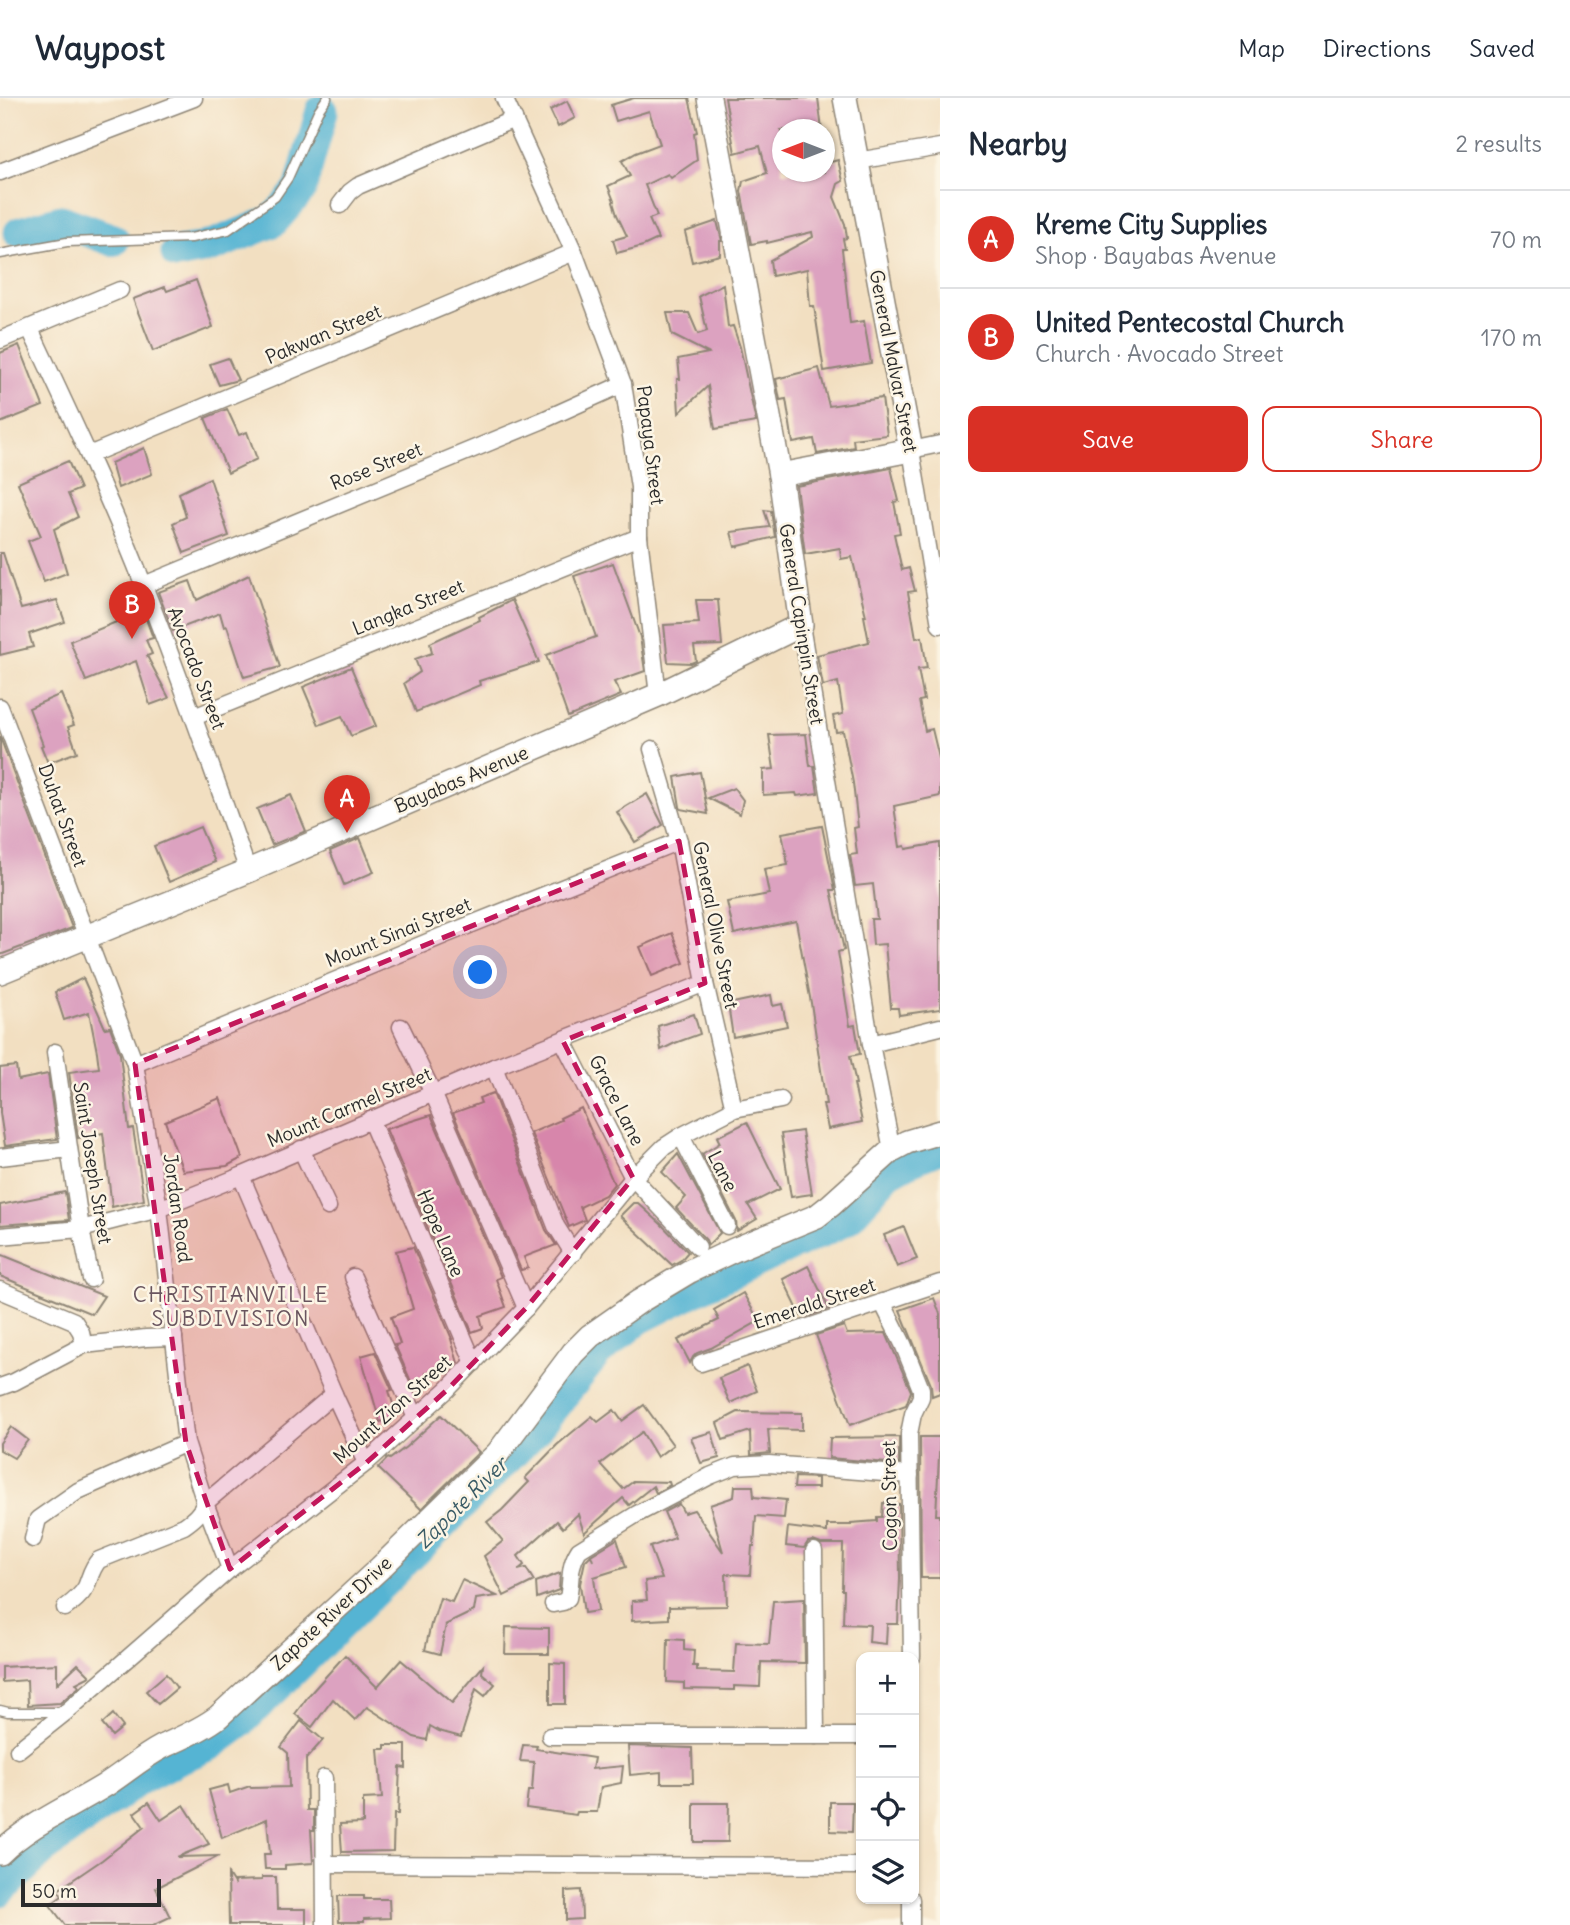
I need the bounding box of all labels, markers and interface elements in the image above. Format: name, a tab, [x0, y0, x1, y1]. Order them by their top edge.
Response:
text: Waypost	[35, 27, 165, 69]
text: Map	[1238, 33, 1285, 63]
text: Directions	[1323, 33, 1431, 63]
text: Saved	[1469, 33, 1535, 63]
north arrow	[772, 119, 835, 182]
text: Nearby	[968, 125, 1068, 163]
text: 2 results	[1456, 129, 1542, 158]
text: Kreme City Supplies	[1035, 208, 1267, 241]
text: A	[984, 225, 998, 254]
text: 70 m	[1490, 225, 1542, 254]
text: Shop · Bayabas Avenue	[1035, 241, 1276, 270]
street label: General Malvar Street	[865, 268, 923, 454]
street label: Pakwan Street	[261, 299, 385, 369]
text: United Pentecostal Church	[1035, 306, 1344, 339]
text: B	[983, 323, 999, 352]
text: 170 m	[1481, 323, 1542, 352]
text: Church · Avocado Street	[1035, 339, 1284, 368]
street label: Papaya Street	[632, 384, 670, 506]
button: Save	[968, 406, 1248, 472]
button: Share	[1262, 406, 1542, 472]
street label: Rose Street	[327, 437, 425, 495]
street label: General Capinpin Street	[774, 522, 830, 726]
street label: Langka Street	[349, 574, 467, 640]
pin: B	[109, 581, 155, 639]
street label: Avocado Street	[163, 603, 231, 733]
street label: Bayabas Avenue	[390, 740, 532, 818]
street label: Duhat Street	[33, 760, 93, 870]
pin: A	[324, 775, 370, 833]
street label: General Olive Street	[688, 839, 744, 1011]
street label: Mount Sinai Street	[322, 892, 474, 972]
your location	[463, 955, 497, 989]
street label: Grace Lane	[584, 1051, 650, 1149]
street label: Mount Carmel Street	[263, 1062, 435, 1152]
street label: Saint Joseph Street	[68, 1080, 118, 1246]
street label: Lane	[703, 1147, 743, 1195]
street label: Jordan Road	[158, 1152, 198, 1264]
street label: Hope Lane	[412, 1186, 470, 1280]
street label: Emerald Street	[750, 1272, 878, 1334]
district label: CHRISTIANVILLE SUBDIVISION	[133, 1281, 329, 1332]
street label: Mount Zion Street	[328, 1350, 456, 1468]
street label: Cogon Street	[876, 1441, 902, 1551]
water label: Zapote River	[410, 1449, 515, 1554]
street label: Zapote River Drive	[266, 1551, 396, 1675]
map controls	[856, 1652, 919, 1904]
button: +	[856, 1652, 919, 1715]
button: −	[856, 1715, 919, 1778]
button: locate	[856, 1778, 919, 1841]
button: layers	[856, 1841, 919, 1904]
scale bar	[21, 1876, 161, 1908]
text: 50 m	[32, 1879, 77, 1903]

